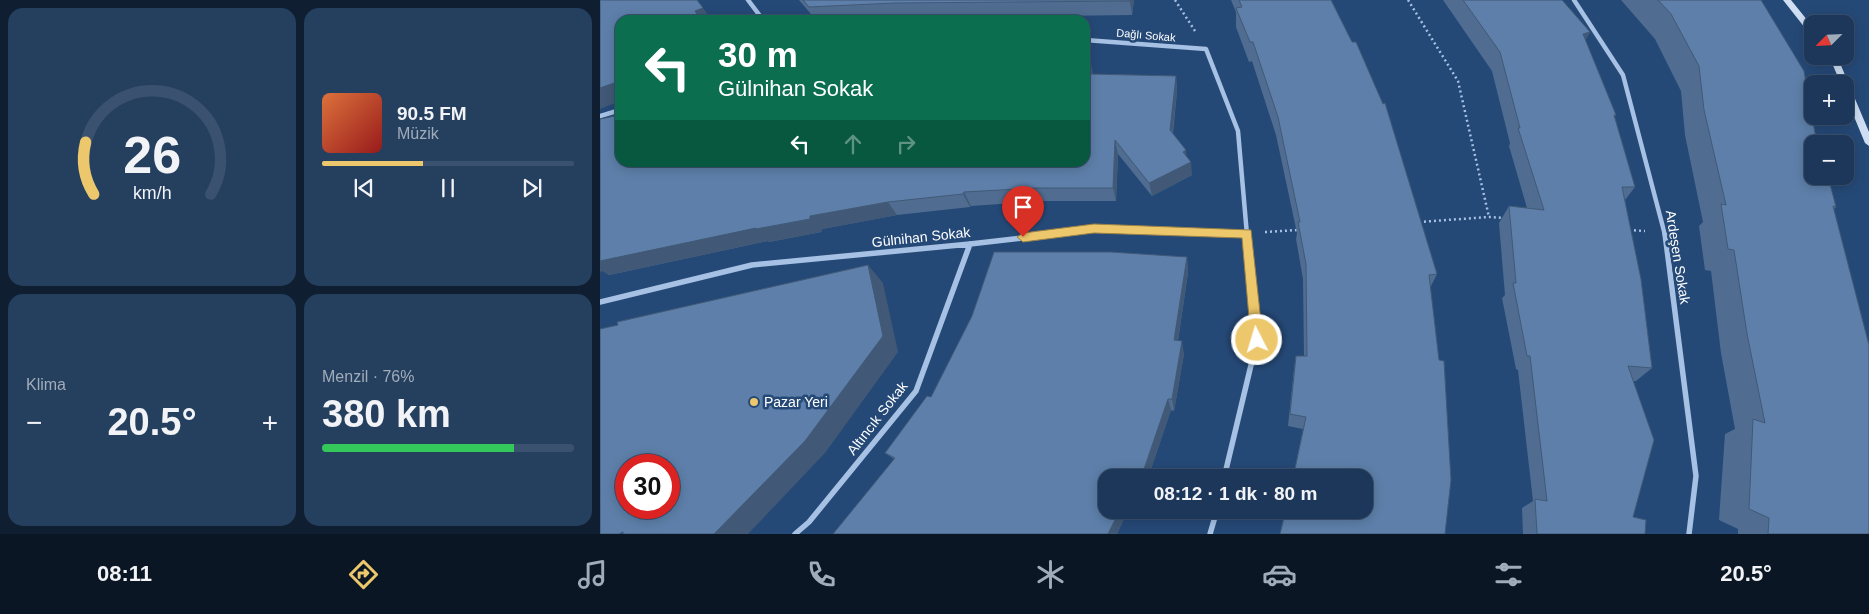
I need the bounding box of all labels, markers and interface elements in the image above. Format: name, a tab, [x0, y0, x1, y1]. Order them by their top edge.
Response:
north arrow	[1804, 15, 1854, 65]
map controls	[1804, 15, 1854, 185]
street label: Dağlı Sokak	[1116, 26, 1177, 44]
icon: left	[635, 35, 700, 100]
text: 30 m	[718, 35, 798, 74]
button: +	[1804, 75, 1854, 125]
text: Gülnihan Sokak	[718, 76, 873, 101]
text: 90.5 FM	[397, 103, 467, 124]
text: Müzik	[397, 125, 439, 142]
text: 26	[123, 126, 181, 184]
icon: left	[786, 130, 814, 158]
icon: ahead	[839, 130, 867, 158]
icon: right	[892, 130, 920, 158]
button: −	[1804, 135, 1854, 185]
icon: previous	[350, 174, 378, 202]
icon: pause	[434, 174, 462, 202]
icon: next	[518, 174, 546, 202]
text: km/h	[133, 183, 171, 203]
pin	[1002, 186, 1044, 237]
icon: arrive	[1009, 193, 1037, 221]
street label: Ardeşen Sokak	[1663, 209, 1693, 306]
street label: Gülnihan Sokak	[871, 224, 972, 250]
position arrow	[1230, 313, 1282, 365]
text: Menzil · 76%	[322, 368, 414, 385]
text: Klima	[26, 376, 66, 393]
street label: Altıncık Sokak	[843, 377, 911, 458]
text: 380 km	[322, 393, 451, 435]
place label: Pazar Yeri	[764, 394, 828, 410]
marker: Pazar Yeri	[748, 396, 760, 408]
text: 20.5°	[107, 401, 197, 443]
text: −	[26, 407, 42, 438]
text: +	[262, 407, 278, 438]
speed limit sign: 30	[615, 454, 680, 519]
text: 08:12 · 1 dk · 80 m	[1154, 483, 1317, 504]
icon: directions	[346, 557, 381, 592]
icon: music	[575, 557, 610, 592]
icon: phone	[804, 557, 839, 592]
icon: climate	[1033, 557, 1068, 592]
icon: car	[1262, 557, 1297, 592]
icon: filters	[1491, 557, 1526, 592]
text: 08:11	[97, 561, 152, 586]
text: 20.5°	[1720, 561, 1772, 586]

